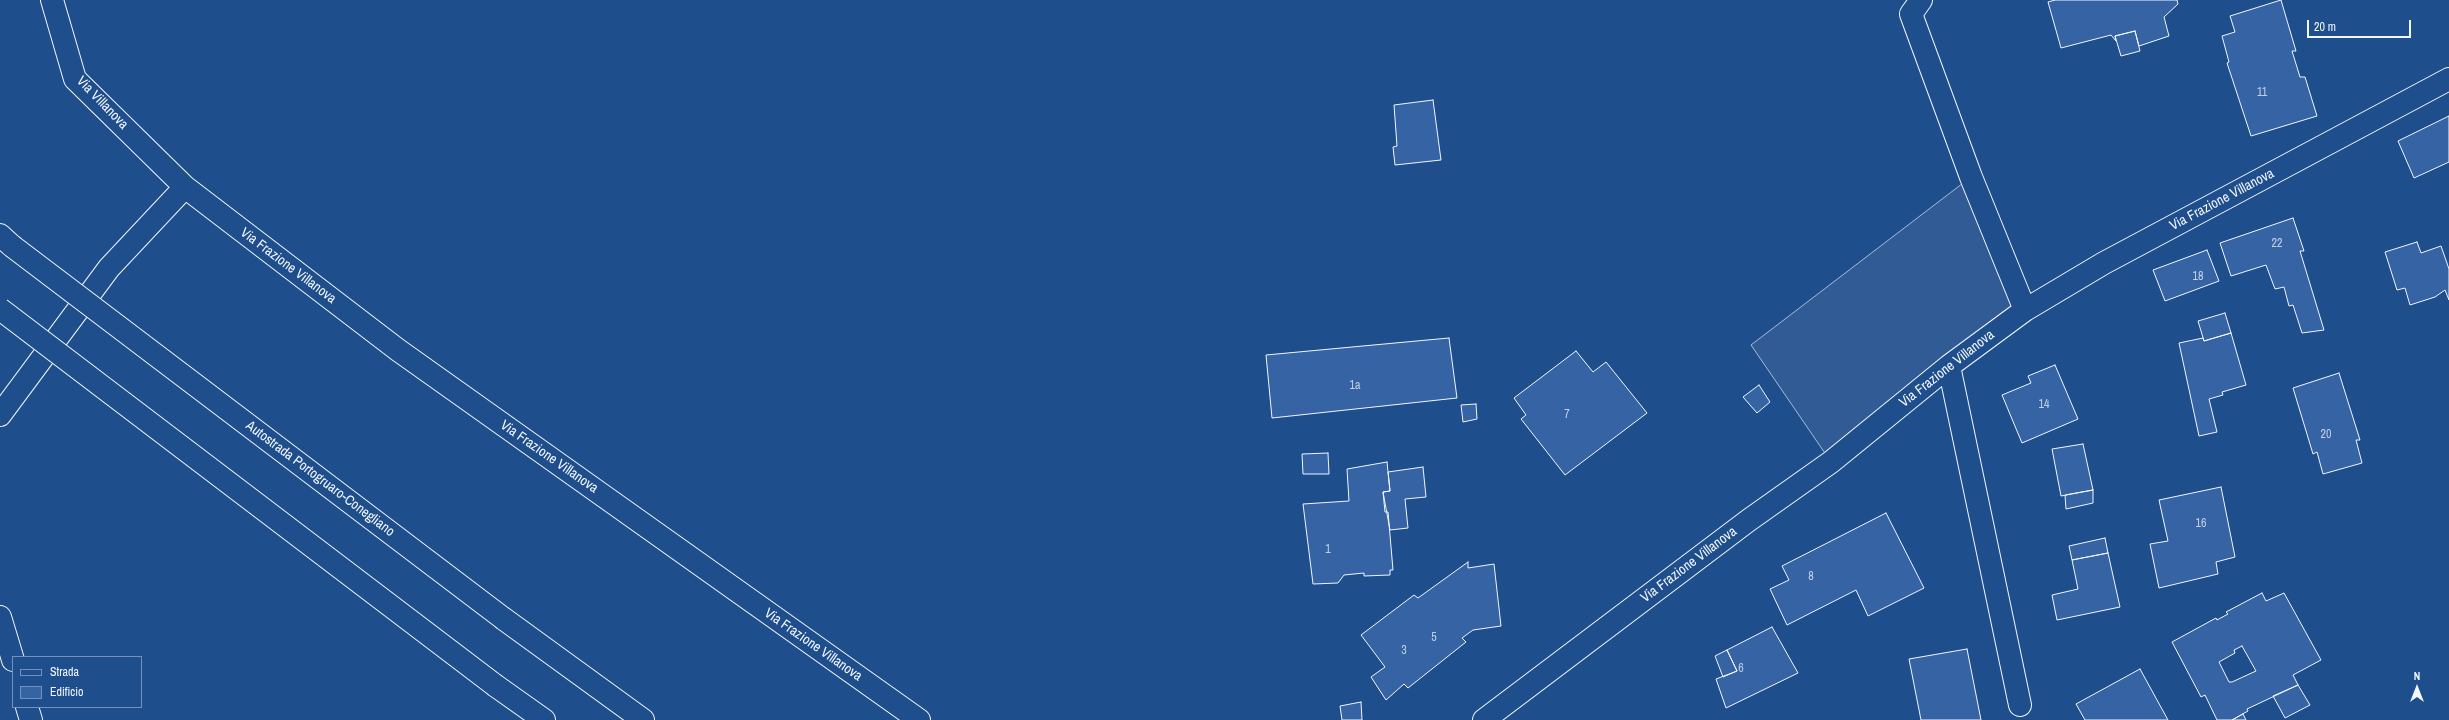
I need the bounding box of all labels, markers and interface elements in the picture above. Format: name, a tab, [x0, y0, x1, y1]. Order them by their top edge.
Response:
scale bar	[2309, 12, 2413, 38]
text: 20 m	[2314, 19, 2336, 35]
street label: Via Villanova	[73, 73, 131, 133]
house number: 11	[2257, 86, 2267, 100]
street label: Via Frazione Villanova	[2167, 165, 2277, 235]
street label: Via Frazione Villanova	[237, 224, 339, 308]
house number: 22	[2272, 237, 2282, 251]
house number: 18	[2193, 270, 2203, 284]
street label: Via Frazione Villanova	[1896, 327, 1998, 411]
house number: 1a	[1350, 379, 1360, 393]
house number: 14	[2039, 398, 2049, 412]
house number: 7	[1564, 408, 1570, 422]
street label: Via Frazione Villanova	[497, 417, 601, 497]
street label: Autostrada Portogruaro-Conegliano	[242, 418, 398, 540]
house number: 20	[2321, 428, 2331, 442]
house number: 16	[2196, 517, 2206, 531]
street label: Via Frazione Villanova	[1638, 523, 1740, 607]
house number: 1	[1325, 543, 1331, 557]
house number: 8	[1808, 570, 1814, 584]
street label: Via Frazione Villanova	[761, 605, 865, 685]
house number: 5	[1431, 631, 1437, 645]
house number: 3	[1401, 644, 1407, 658]
legend	[12, 656, 142, 708]
house number: 6	[1738, 662, 1744, 676]
text: Strada	[50, 664, 79, 680]
north arrow	[2397, 668, 2437, 708]
text: N	[2414, 669, 2420, 683]
text: Edificio	[50, 684, 83, 700]

